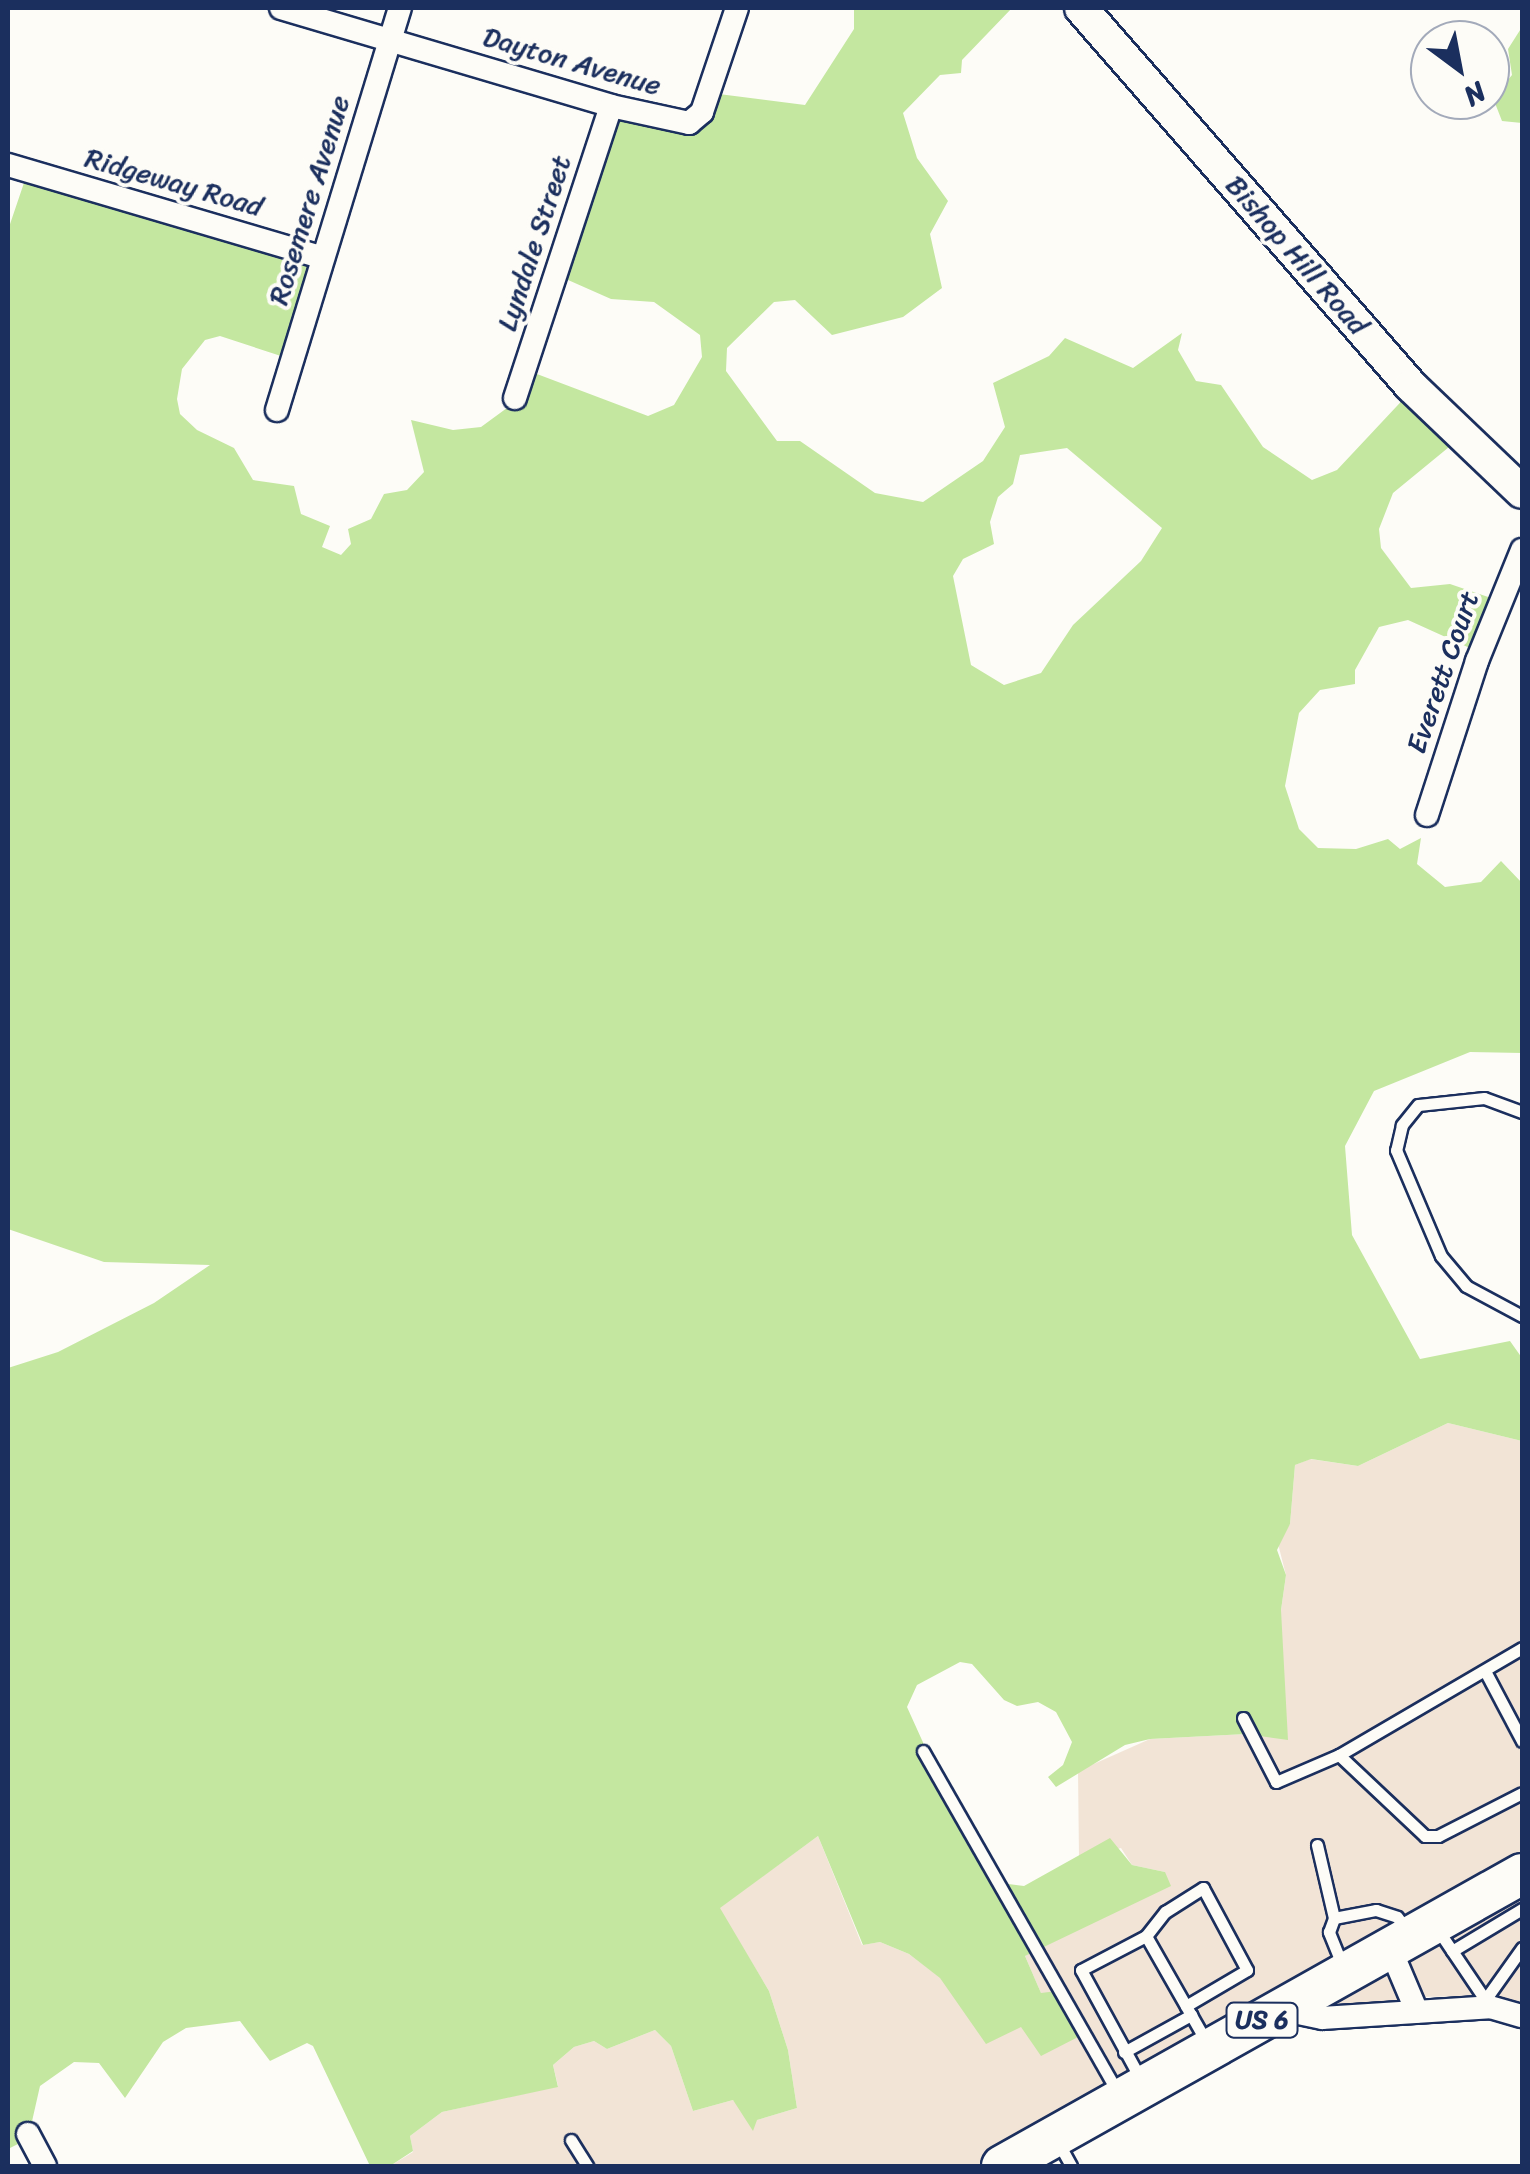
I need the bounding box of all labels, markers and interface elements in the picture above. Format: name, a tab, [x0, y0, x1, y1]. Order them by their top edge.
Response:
street label: Dayton Avenue	[479, 20, 665, 102]
north arrow	[1410, 20, 1510, 120]
text: N	[1454, 68, 1496, 120]
street label: Rosemere Avenue	[261, 92, 357, 308]
street label: Ridgeway Road	[81, 141, 267, 223]
street label: Lyndale Street	[490, 151, 578, 335]
street label: Bishop Hill Road	[1219, 168, 1375, 342]
street label: Everett Court	[1399, 586, 1487, 758]
road number: US 6	[1224, 2000, 1300, 2040]

